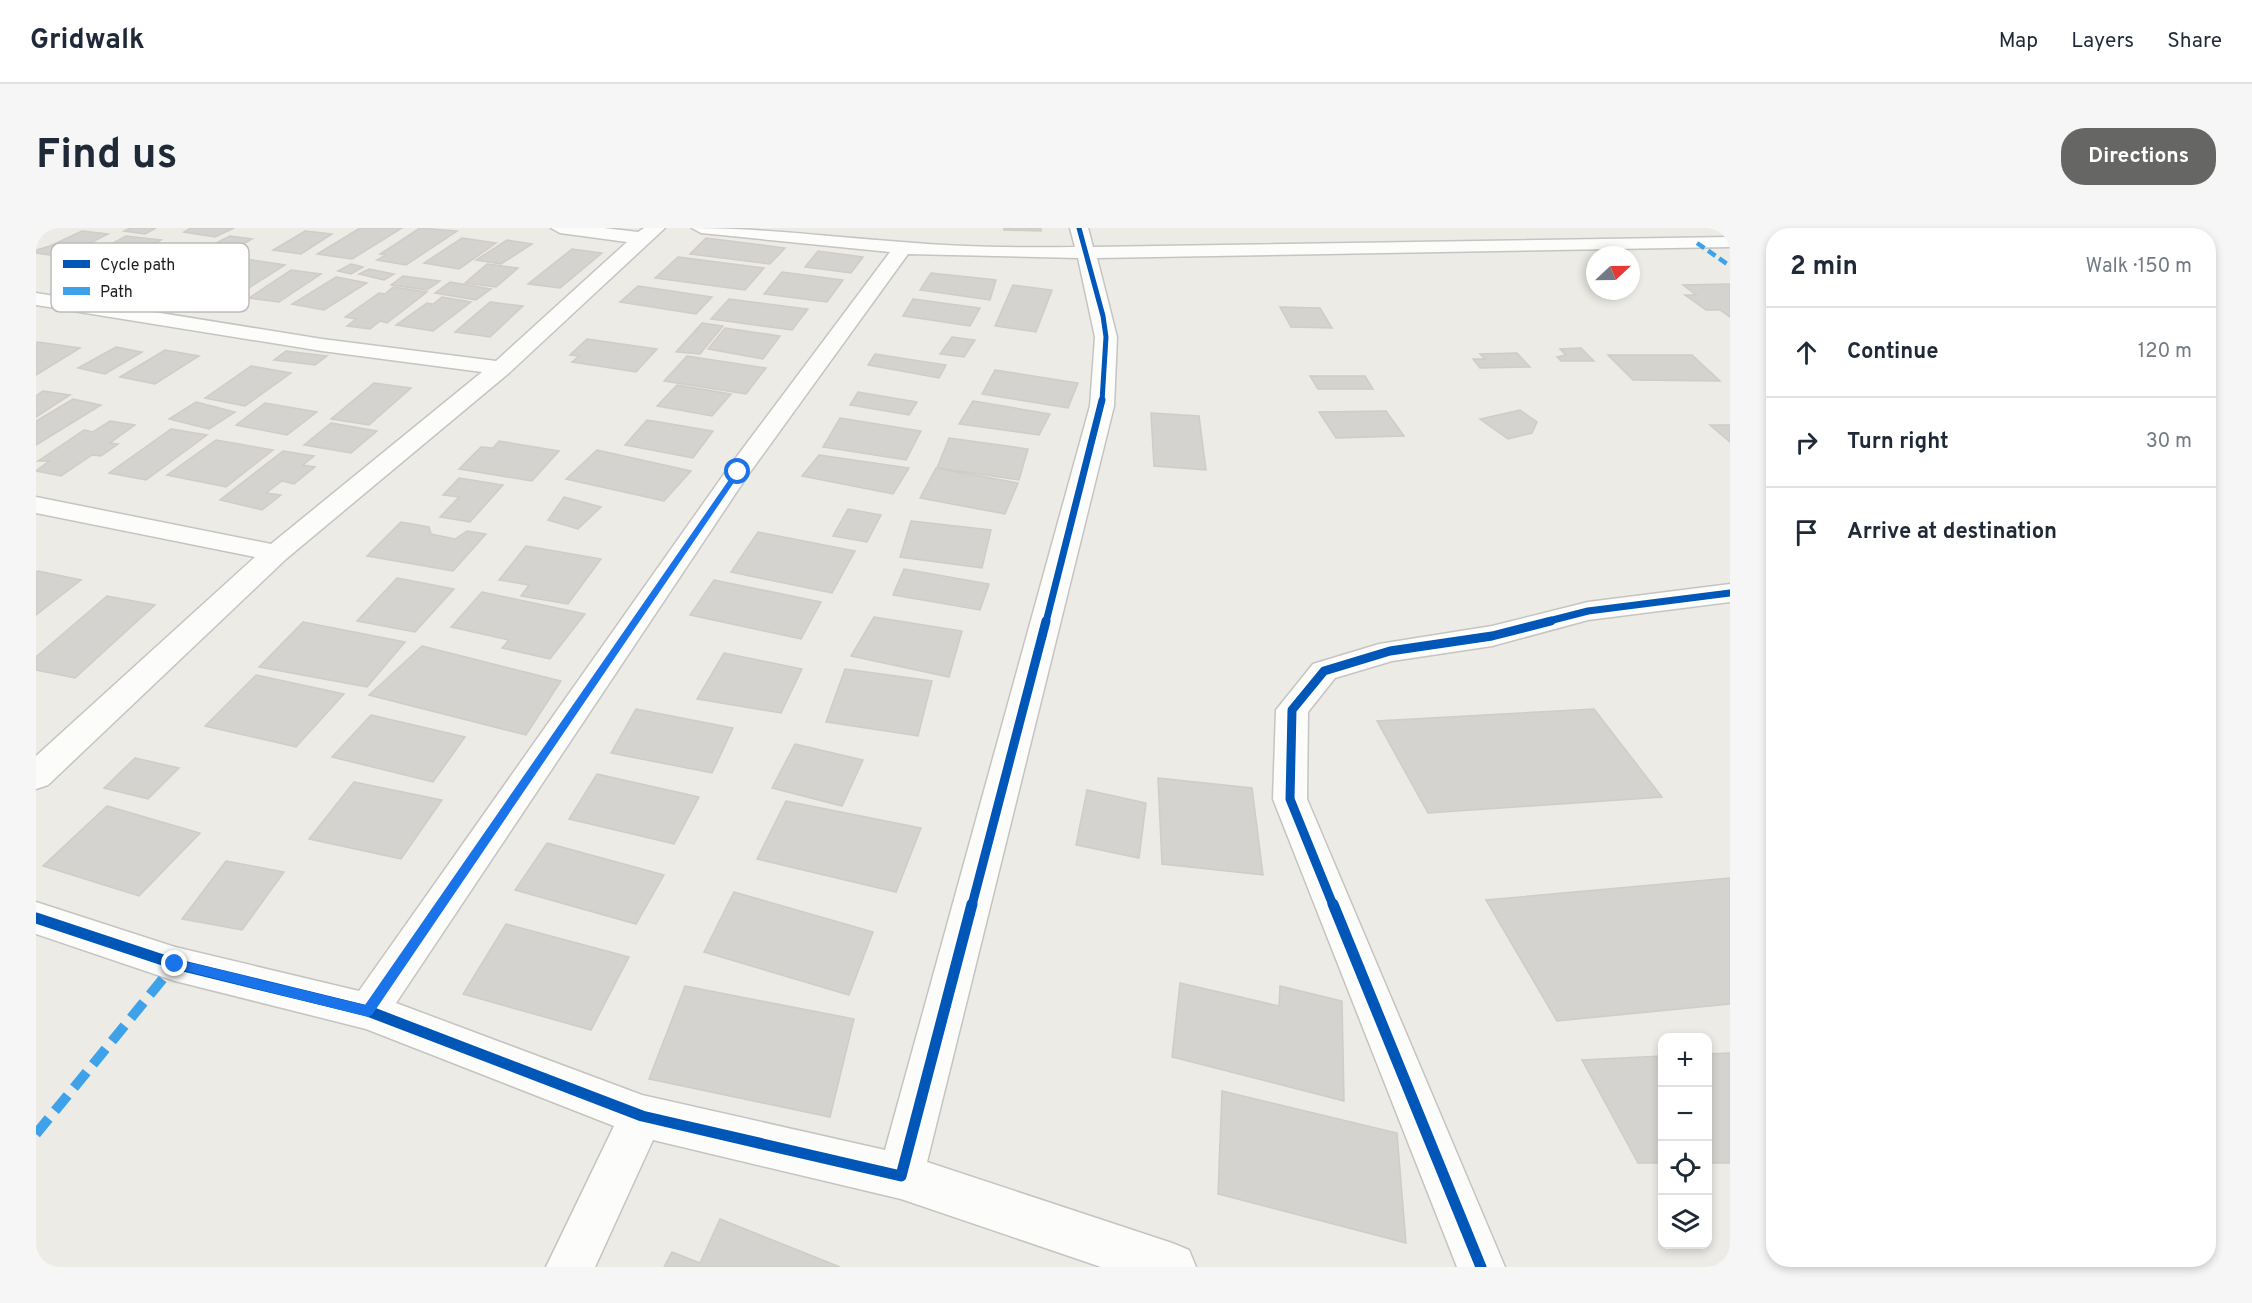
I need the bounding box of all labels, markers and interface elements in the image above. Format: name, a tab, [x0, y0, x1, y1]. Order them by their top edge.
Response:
text: Gridwalk	[30, 23, 145, 59]
text: Map	[1999, 28, 2038, 55]
text: Layers	[2071, 28, 2134, 55]
text: Share	[2167, 28, 2222, 55]
button: Directions	[2061, 128, 2216, 185]
text: Find us	[36, 130, 177, 183]
legend	[51, 243, 249, 312]
north arrow	[1586, 246, 1640, 300]
text: 2 min	[1790, 251, 1858, 284]
text: Walk · 150 m	[2086, 254, 2192, 280]
text: Cycle path	[100, 256, 175, 276]
text: Path	[100, 283, 133, 303]
icon: ahead	[1790, 336, 1823, 369]
text: Continue	[1847, 339, 1938, 366]
text: 120 m	[2138, 339, 2192, 365]
icon: right	[1790, 426, 1823, 459]
text: Turn right	[1847, 429, 1949, 456]
text: 30 m	[2146, 429, 2192, 455]
route start	[724, 458, 750, 484]
icon: arrive	[1790, 516, 1823, 549]
text: Arrive at destination	[1847, 519, 2057, 546]
route end	[161, 950, 187, 976]
map controls	[1658, 1033, 1712, 1249]
button: +	[1658, 1033, 1712, 1087]
button: −	[1658, 1087, 1712, 1141]
button: locate	[1658, 1141, 1712, 1195]
button: layers	[1658, 1195, 1712, 1249]

